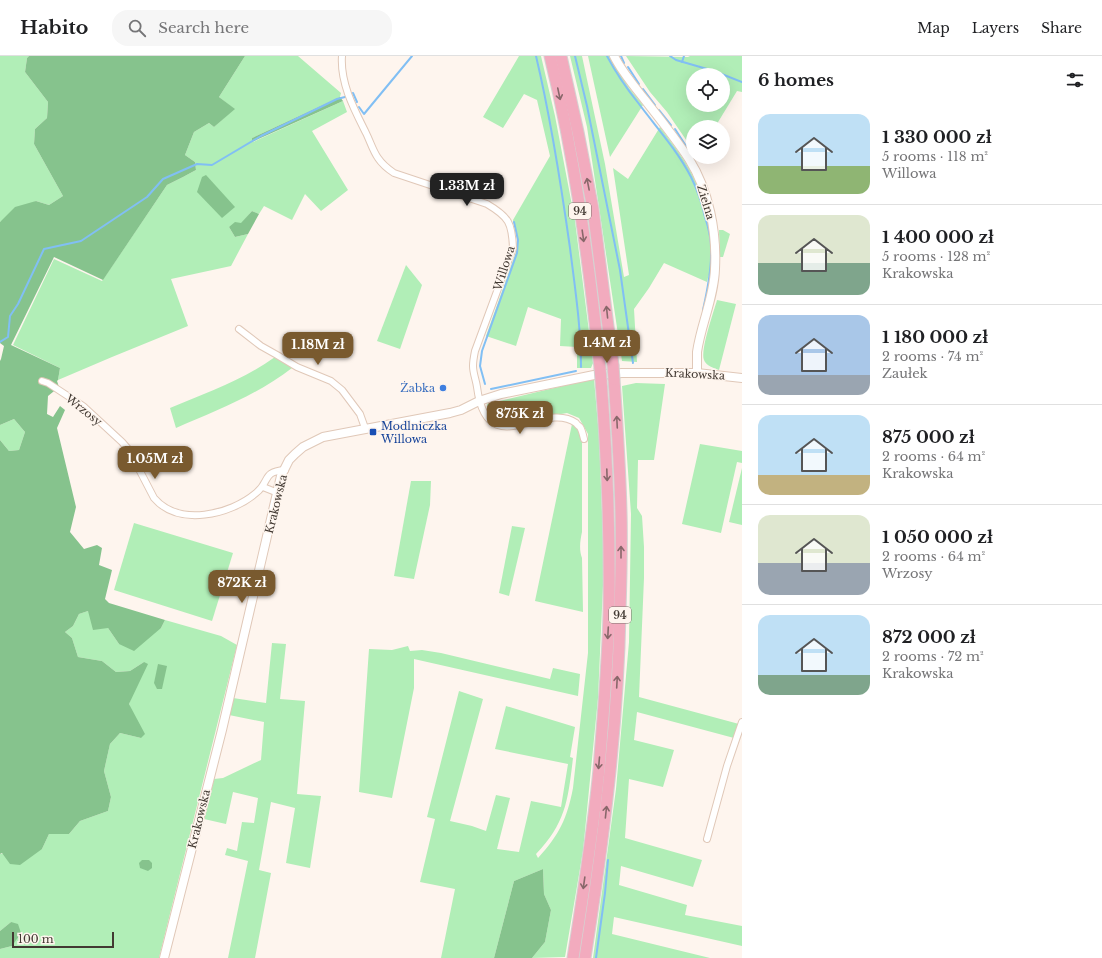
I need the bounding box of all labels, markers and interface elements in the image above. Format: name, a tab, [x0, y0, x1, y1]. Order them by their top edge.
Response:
search box	[112, 10, 392, 46]
text: Habito	[20, 16, 88, 39]
icon: search	[126, 17, 148, 39]
text: Search here	[158, 18, 249, 37]
text: Map	[917, 19, 950, 37]
text: Layers	[972, 19, 1019, 37]
text: Share	[1041, 19, 1082, 37]
map controls	[686, 68, 730, 164]
button: locate	[686, 68, 730, 112]
icon: filters	[1064, 69, 1086, 91]
text: 6 homes	[758, 70, 834, 91]
one-way arrow	[555, 87, 563, 100]
button: layers	[686, 120, 730, 164]
text: 1 330 000 zł	[882, 127, 992, 148]
icon: home	[790, 130, 838, 178]
text: 5 rooms · 118 m²	[882, 148, 988, 165]
text: Willowa	[882, 165, 936, 182]
pin: 1.33M zł	[426, 173, 508, 207]
text: 1.33M zł	[439, 177, 495, 194]
one-way arrow	[584, 178, 592, 191]
street label: Zielna	[694, 183, 718, 222]
road number: 94	[569, 203, 591, 219]
text: 1 400 000 zł	[882, 227, 994, 248]
one-way arrow	[579, 229, 587, 242]
icon: home	[790, 231, 838, 279]
street label: Willowa	[490, 243, 518, 293]
text: 5 rooms · 128 m²	[882, 248, 990, 265]
text: Krakowska	[882, 265, 953, 282]
one-way arrow	[603, 306, 610, 319]
text: 1 180 000 zł	[882, 327, 988, 348]
pin: 1.4M zł	[570, 330, 644, 364]
icon: home	[790, 331, 838, 379]
pin: 1.18M zł	[277, 332, 359, 366]
text: 1.4M zł	[583, 334, 631, 351]
text: 1.18M zł	[291, 336, 345, 353]
text: 2 rooms · 74 m²	[882, 348, 983, 365]
street label: Krakowska	[664, 365, 726, 383]
text: Zaułek	[882, 365, 928, 382]
place label: Żabka	[400, 381, 436, 395]
marker: Żabka	[438, 383, 448, 393]
street label: Wrzosy	[62, 391, 105, 429]
pin: 875K zł	[483, 401, 557, 435]
text: 875K zł	[496, 405, 544, 422]
one-way arrow	[613, 416, 620, 429]
place label: Modlniczka Willowa	[380, 419, 448, 446]
marker: Modlniczka Willowa	[368, 427, 378, 437]
text: 875 000 zł	[882, 427, 975, 448]
icon: home	[790, 431, 838, 479]
pin: 1.05M zł	[114, 446, 196, 480]
text: 2 rooms · 64 m²	[882, 448, 985, 465]
text: 1.05M zł	[127, 450, 183, 467]
text: Krakowska	[882, 465, 953, 482]
one-way arrow	[603, 468, 610, 481]
street label: Krakowska	[262, 472, 290, 535]
text: 1 050 000 zł	[882, 527, 993, 548]
icon: home	[790, 531, 838, 579]
one-way arrow	[617, 546, 625, 559]
text: 2 rooms · 64 m²	[882, 548, 985, 565]
text: Wrzosy	[882, 565, 933, 582]
pin: 872K zł	[205, 570, 279, 604]
text: 872K zł	[217, 574, 267, 591]
road number: 94	[609, 607, 631, 623]
one-way arrow	[604, 626, 611, 639]
text: 872 000 zł	[882, 627, 976, 648]
icon: home	[790, 631, 838, 679]
text: 2 rooms · 72 m²	[882, 648, 984, 665]
text: Krakowska	[882, 665, 953, 682]
one-way arrow	[614, 676, 621, 689]
one-way arrow	[596, 756, 603, 769]
street label: Krakowska	[185, 787, 213, 850]
one-way arrow	[602, 806, 610, 819]
one-way arrow	[580, 876, 588, 889]
scale bar	[12, 930, 114, 949]
text: 100 m	[18, 932, 54, 946]

